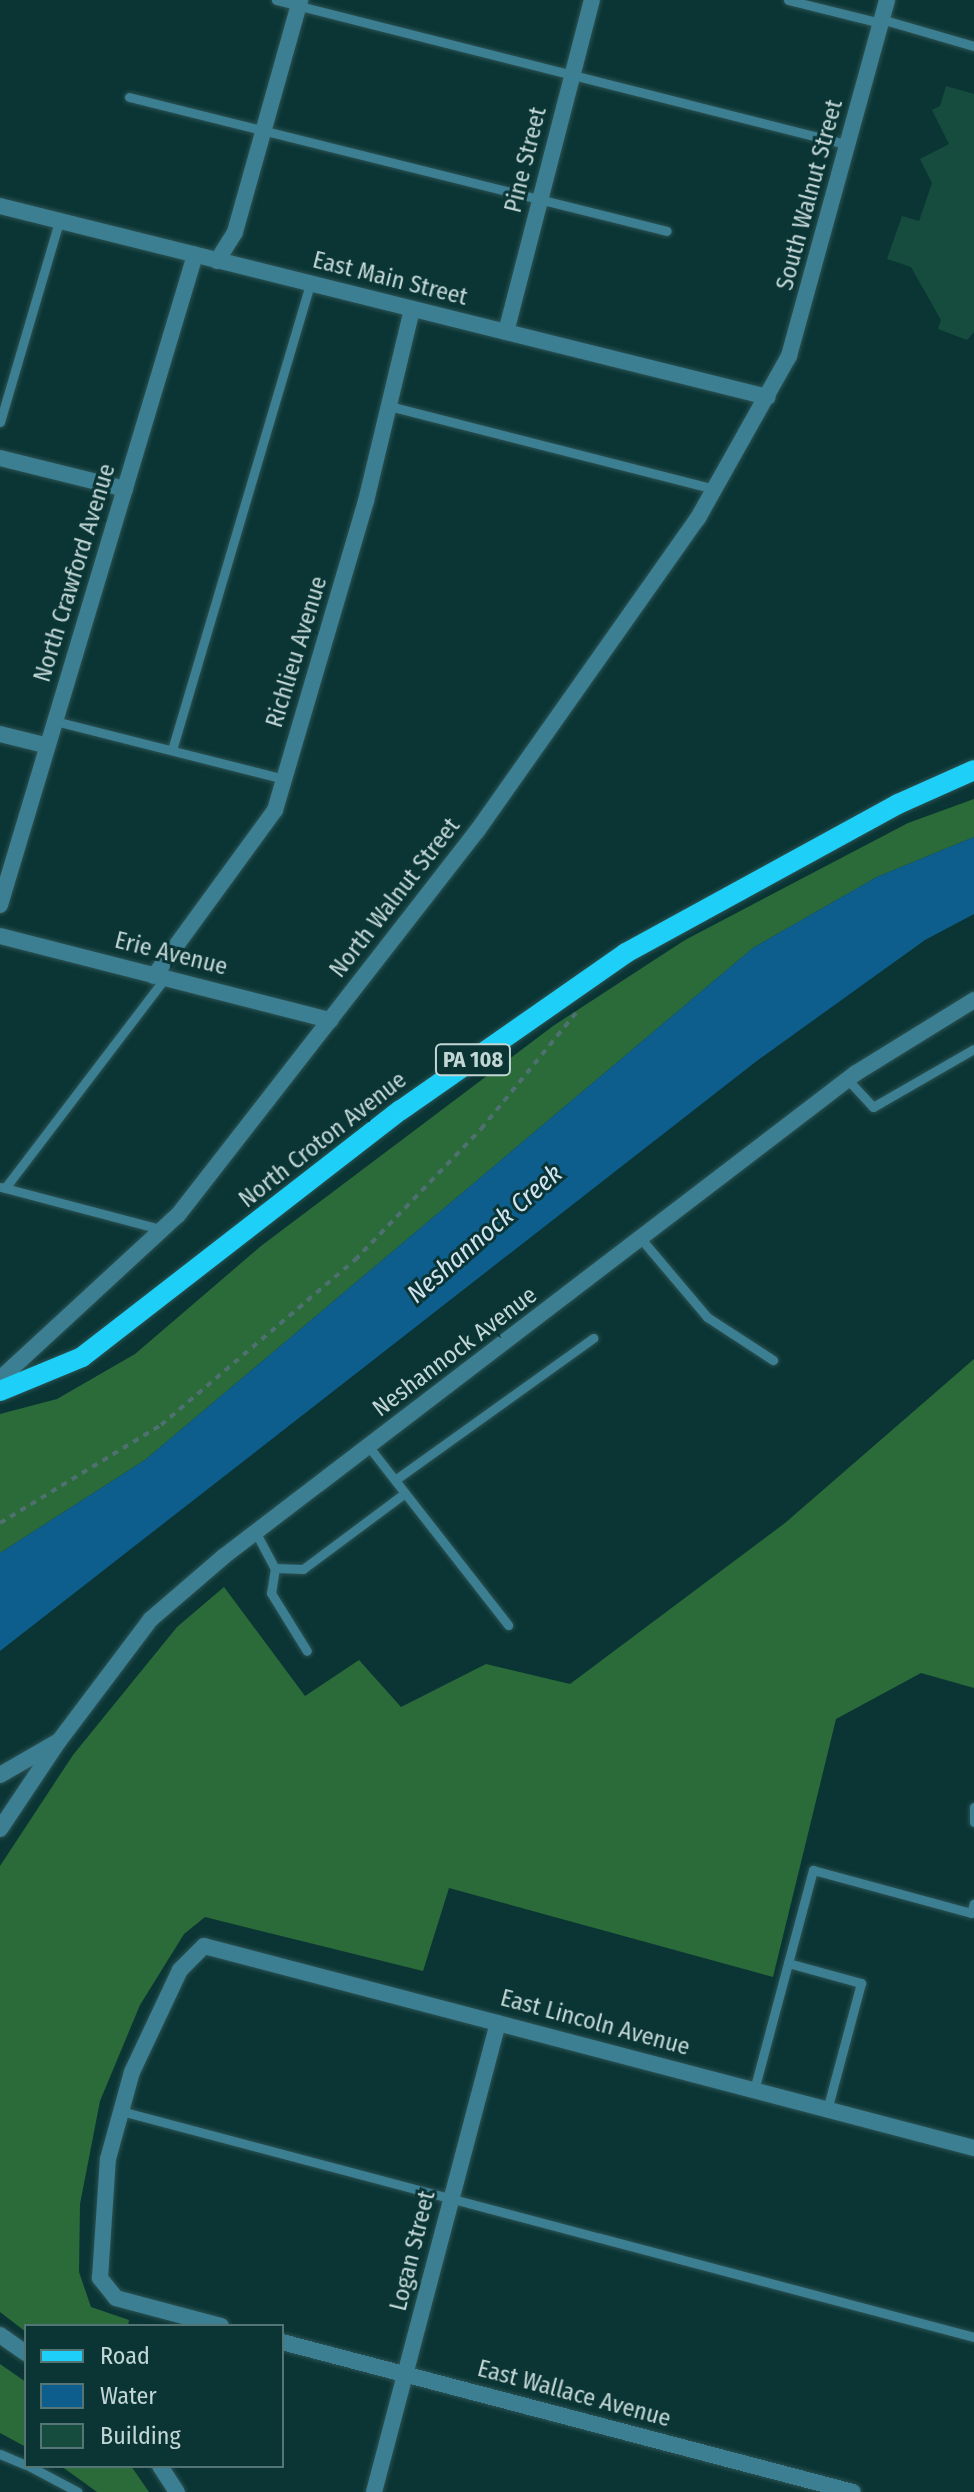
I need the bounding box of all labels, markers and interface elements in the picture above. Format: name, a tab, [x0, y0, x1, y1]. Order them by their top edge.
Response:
street label: South Walnut Street	[771, 97, 849, 293]
street label: Pine Street	[499, 104, 553, 216]
street label: East Main Street	[310, 246, 470, 312]
street label: North Crawford Avenue	[28, 460, 122, 686]
street label: Richlieu Avenue	[260, 573, 334, 731]
street label: North Walnut Street	[324, 812, 466, 984]
street label: Erie Avenue	[112, 926, 230, 982]
road number: PA 108	[433, 1042, 513, 1078]
street label: North Croton Avenue	[234, 1066, 412, 1214]
water label: Neshannock Creek	[401, 1158, 569, 1310]
street label: Neshannock Avenue	[367, 1281, 543, 1423]
street label: East Lincoln Avenue	[497, 1984, 693, 2062]
street label: Logan Street	[384, 2188, 442, 2314]
legend	[24, 2324, 284, 2468]
text: Road	[100, 2342, 150, 2370]
street label: East Wallace Avenue	[474, 2354, 674, 2434]
text: Water	[100, 2382, 157, 2410]
text: Building	[100, 2422, 181, 2450]

